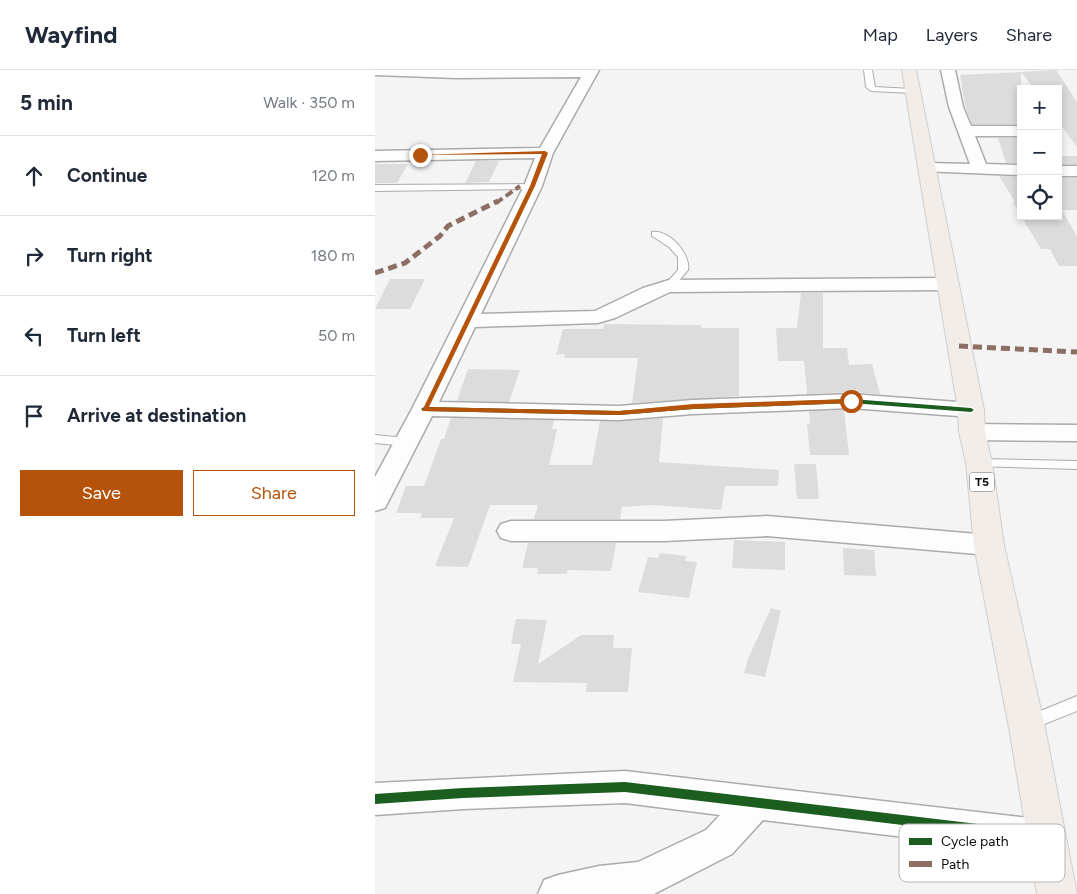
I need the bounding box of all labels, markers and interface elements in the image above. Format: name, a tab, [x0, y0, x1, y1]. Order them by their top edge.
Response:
text: Wayfind	[25, 20, 118, 49]
text: Map	[863, 24, 898, 46]
text: Layers	[926, 24, 978, 46]
text: Share	[1006, 24, 1052, 46]
map controls	[1017, 85, 1062, 220]
button: +	[1017, 85, 1062, 130]
text: 5 min	[20, 90, 73, 115]
text: Walk · 350 m	[263, 93, 355, 112]
button: −	[1017, 130, 1062, 175]
route end	[409, 144, 432, 167]
icon: ahead	[20, 162, 48, 190]
text: Continue	[67, 164, 147, 187]
text: 120 m	[312, 166, 355, 185]
button: locate	[1017, 175, 1062, 220]
icon: right	[20, 242, 48, 270]
text: Turn right	[67, 244, 153, 267]
text: 180 m	[311, 246, 355, 265]
icon: left	[20, 322, 48, 350]
text: Turn left	[67, 324, 141, 347]
text: 50 m	[318, 326, 355, 345]
route start	[840, 390, 863, 413]
icon: arrive	[20, 402, 48, 430]
text: Arrive at destination	[67, 404, 246, 427]
button: Save	[20, 470, 183, 516]
button: Share	[193, 470, 355, 516]
road number: T5	[969, 472, 995, 492]
legend	[899, 824, 1065, 882]
text: Cycle path	[941, 833, 1009, 850]
text: Path	[941, 856, 969, 873]

